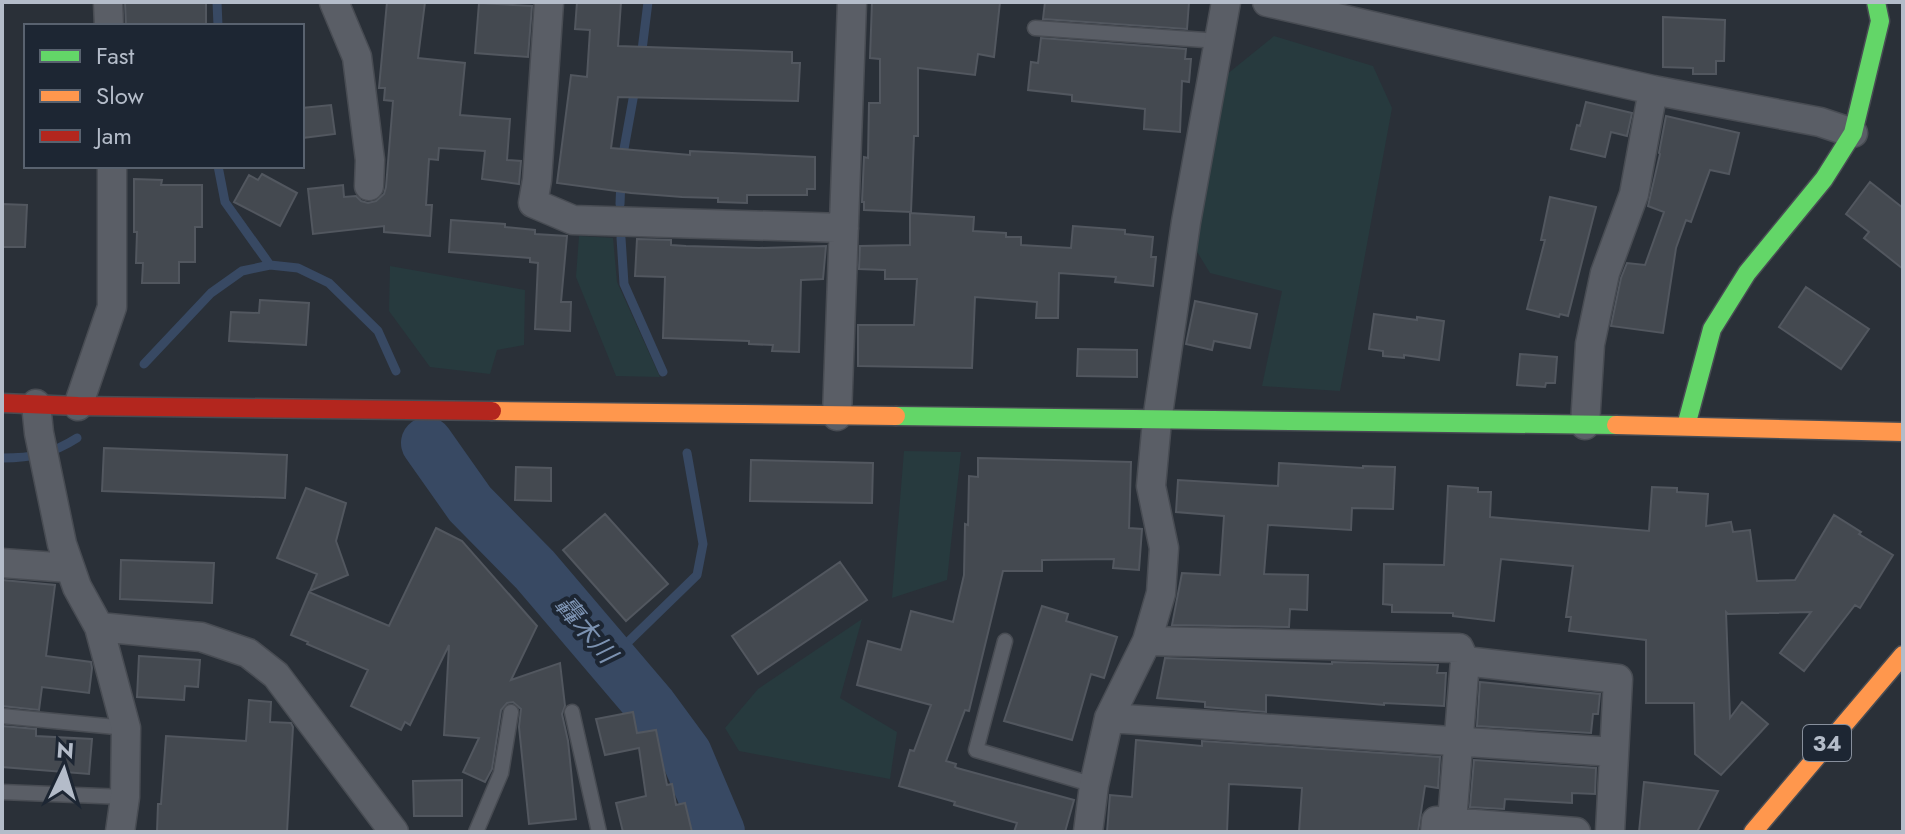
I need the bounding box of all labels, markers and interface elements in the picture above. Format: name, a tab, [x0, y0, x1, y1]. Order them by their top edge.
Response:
legend	[24, 24, 304, 168]
text: Fast	[96, 38, 134, 73]
text: Slow	[96, 78, 144, 113]
text: Jam	[93, 118, 132, 153]
water label: 轟木川	[546, 587, 628, 673]
road number: 34	[1803, 725, 1851, 761]
north arrow	[24, 730, 104, 810]
text: N	[56, 733, 75, 767]

